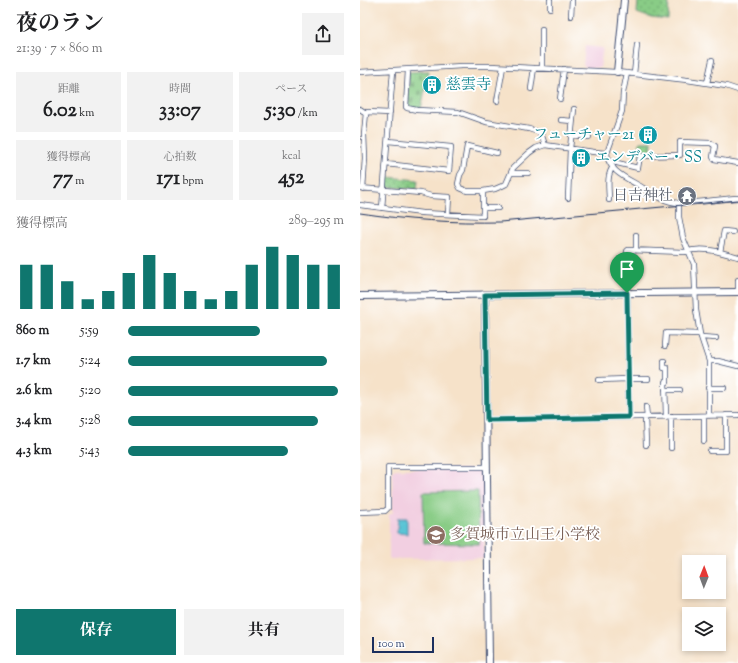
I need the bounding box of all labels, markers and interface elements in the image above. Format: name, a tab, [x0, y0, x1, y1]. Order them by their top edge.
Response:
text: 夜のラン	[16, 9, 104, 41]
button: share	[302, 13, 344, 55]
text: 21:39 · 7 × 860 m	[16, 40, 102, 58]
building icon: 慈雲寺	[421, 74, 443, 96]
place label: 慈雲寺	[446, 75, 491, 96]
text: 距離	[58, 81, 80, 97]
text: 時間	[169, 81, 191, 97]
text: ペース	[275, 81, 308, 97]
text: 6.02	[43, 97, 77, 126]
text: 33:07	[159, 97, 201, 126]
text: 5:30	[265, 97, 295, 126]
text: km	[77, 105, 94, 121]
text: /km	[295, 105, 318, 121]
building icon: フューチャー21	[637, 124, 659, 146]
place label: フューチャー21	[533, 125, 634, 146]
building icon: エンデバー・SS	[570, 147, 592, 169]
text: kcal	[282, 148, 301, 164]
place label: エンデバー・SS	[595, 148, 702, 169]
text: 獲得標高	[47, 149, 91, 165]
text: 心拍数	[163, 149, 196, 165]
text: 452	[278, 164, 304, 193]
text: 77	[53, 165, 73, 194]
text: 171	[156, 165, 180, 194]
text: m	[73, 173, 84, 189]
text: bpm	[180, 173, 204, 189]
temple icon: 日吉神社	[676, 185, 698, 207]
place label: 日吉神社	[613, 186, 673, 207]
text: 289–295 m	[288, 212, 344, 230]
text: 獲得標高	[16, 215, 68, 233]
pin	[610, 252, 644, 293]
icon: arrive	[616, 258, 638, 280]
text: 860 m	[16, 322, 49, 340]
text: 5:59	[80, 322, 99, 340]
text: 1.7 km	[16, 352, 51, 370]
text: 5:24	[80, 352, 100, 370]
text: 2.6 km	[16, 382, 52, 400]
text: 5:20	[80, 382, 101, 400]
text: 3.4 km	[16, 412, 52, 430]
text: 5:28	[80, 412, 100, 430]
text: 4.3 km	[16, 442, 52, 460]
text: 5:43	[80, 442, 100, 460]
school or university icon: 多賀城市立山王小学校	[425, 524, 447, 546]
place label: 多賀城市立山王小学校	[450, 525, 600, 546]
north arrow	[682, 555, 726, 599]
map controls	[682, 555, 726, 651]
button: layers	[682, 607, 726, 651]
button: 保存	[16, 609, 176, 655]
button: 共有	[184, 609, 344, 655]
scale bar	[372, 635, 434, 654]
text: 100 m	[378, 636, 405, 652]

